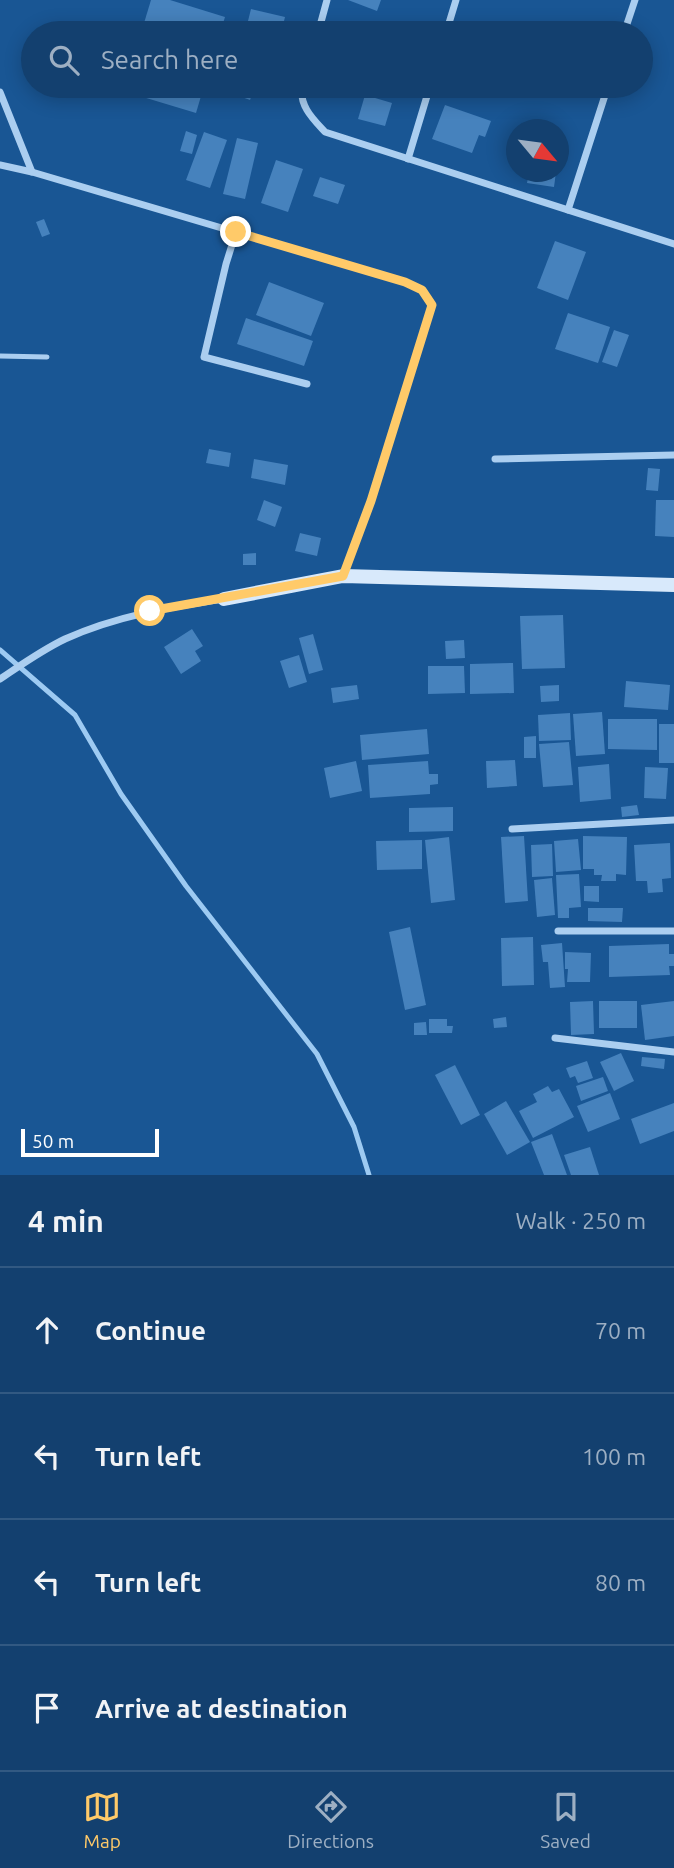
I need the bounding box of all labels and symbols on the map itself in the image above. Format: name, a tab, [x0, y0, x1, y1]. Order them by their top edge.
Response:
north arrow	[506, 119, 569, 182]
route end	[220, 216, 251, 247]
route start	[134, 595, 165, 626]
scale bar	[21, 1126, 159, 1158]

